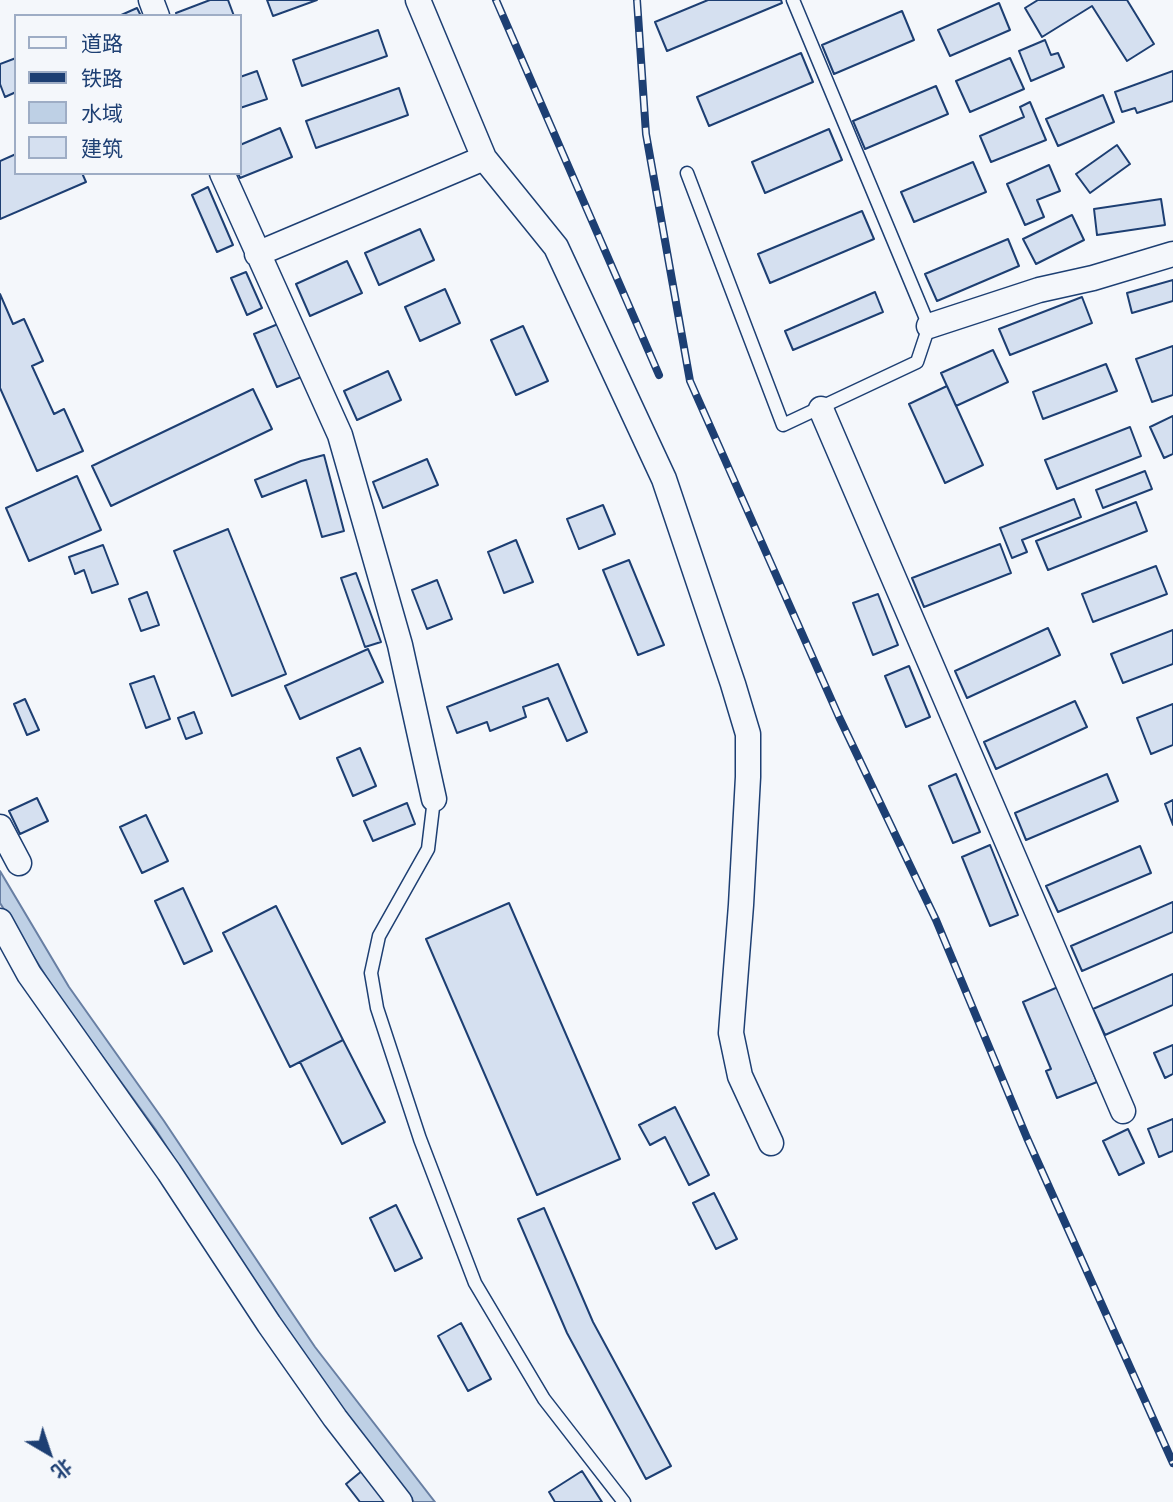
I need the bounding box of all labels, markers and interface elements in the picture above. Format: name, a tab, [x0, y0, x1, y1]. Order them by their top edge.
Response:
legend	[14, 14, 242, 175]
text: 道路	[81, 27, 123, 59]
text: 铁路	[81, 62, 123, 94]
text: 水域	[81, 97, 123, 129]
text: 建筑	[81, 132, 123, 164]
north arrow	[14, 1418, 84, 1488]
text: 北	[46, 1452, 79, 1487]

